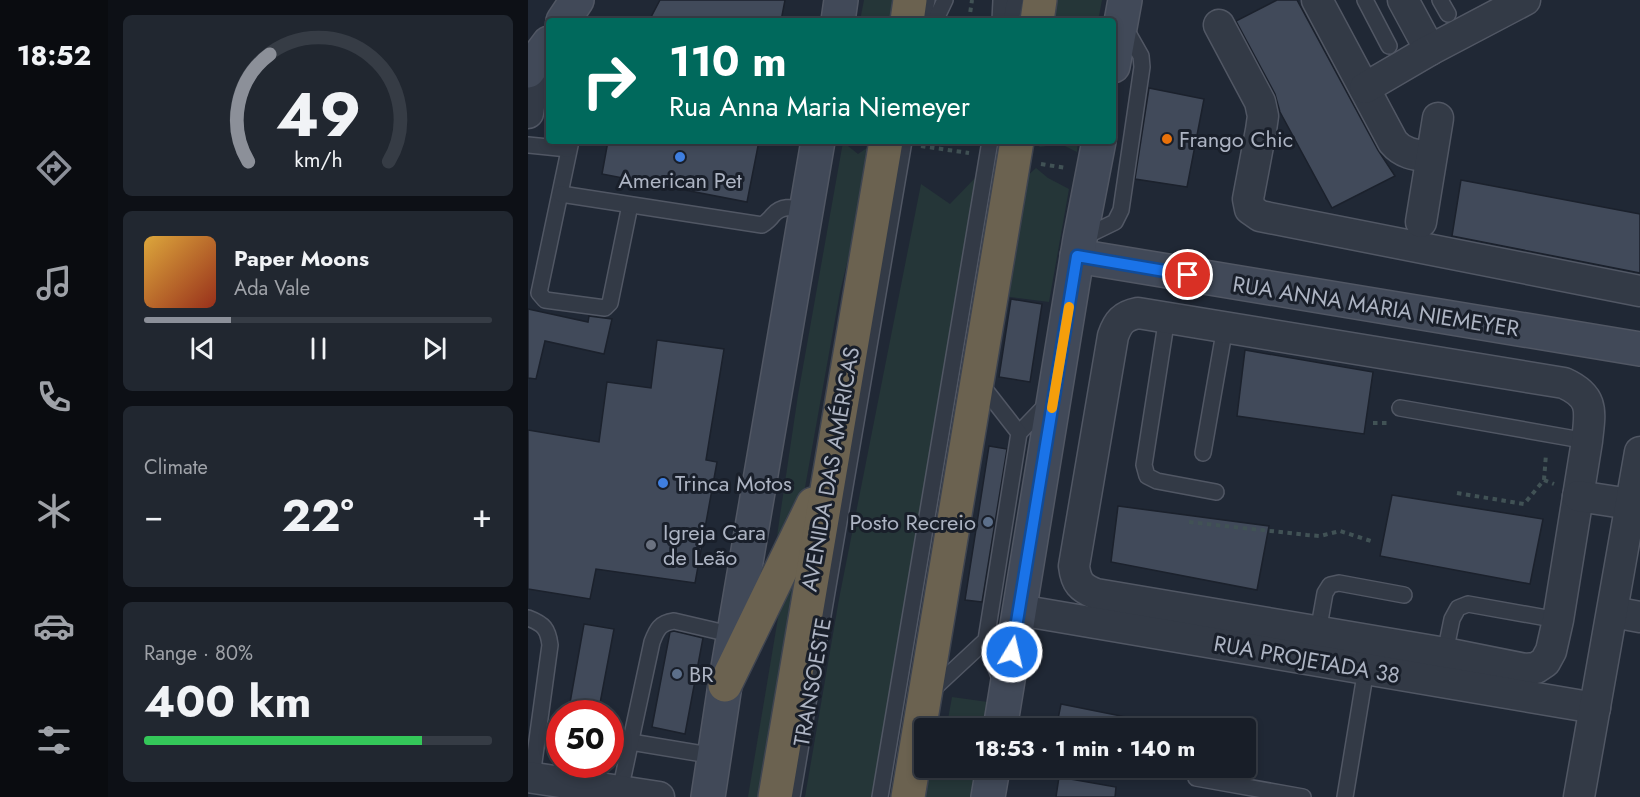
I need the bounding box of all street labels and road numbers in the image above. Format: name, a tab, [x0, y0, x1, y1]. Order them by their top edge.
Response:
street label: RUA ANNA MARIA NIEMEYER	[1231, 268, 1522, 345]
street label: AVENIDA DAS AMÉRICAS	[793, 344, 867, 594]
street label: TRANSOESTE	[785, 615, 839, 749]
street label: RUA PROJETADA 38	[1211, 627, 1403, 691]

